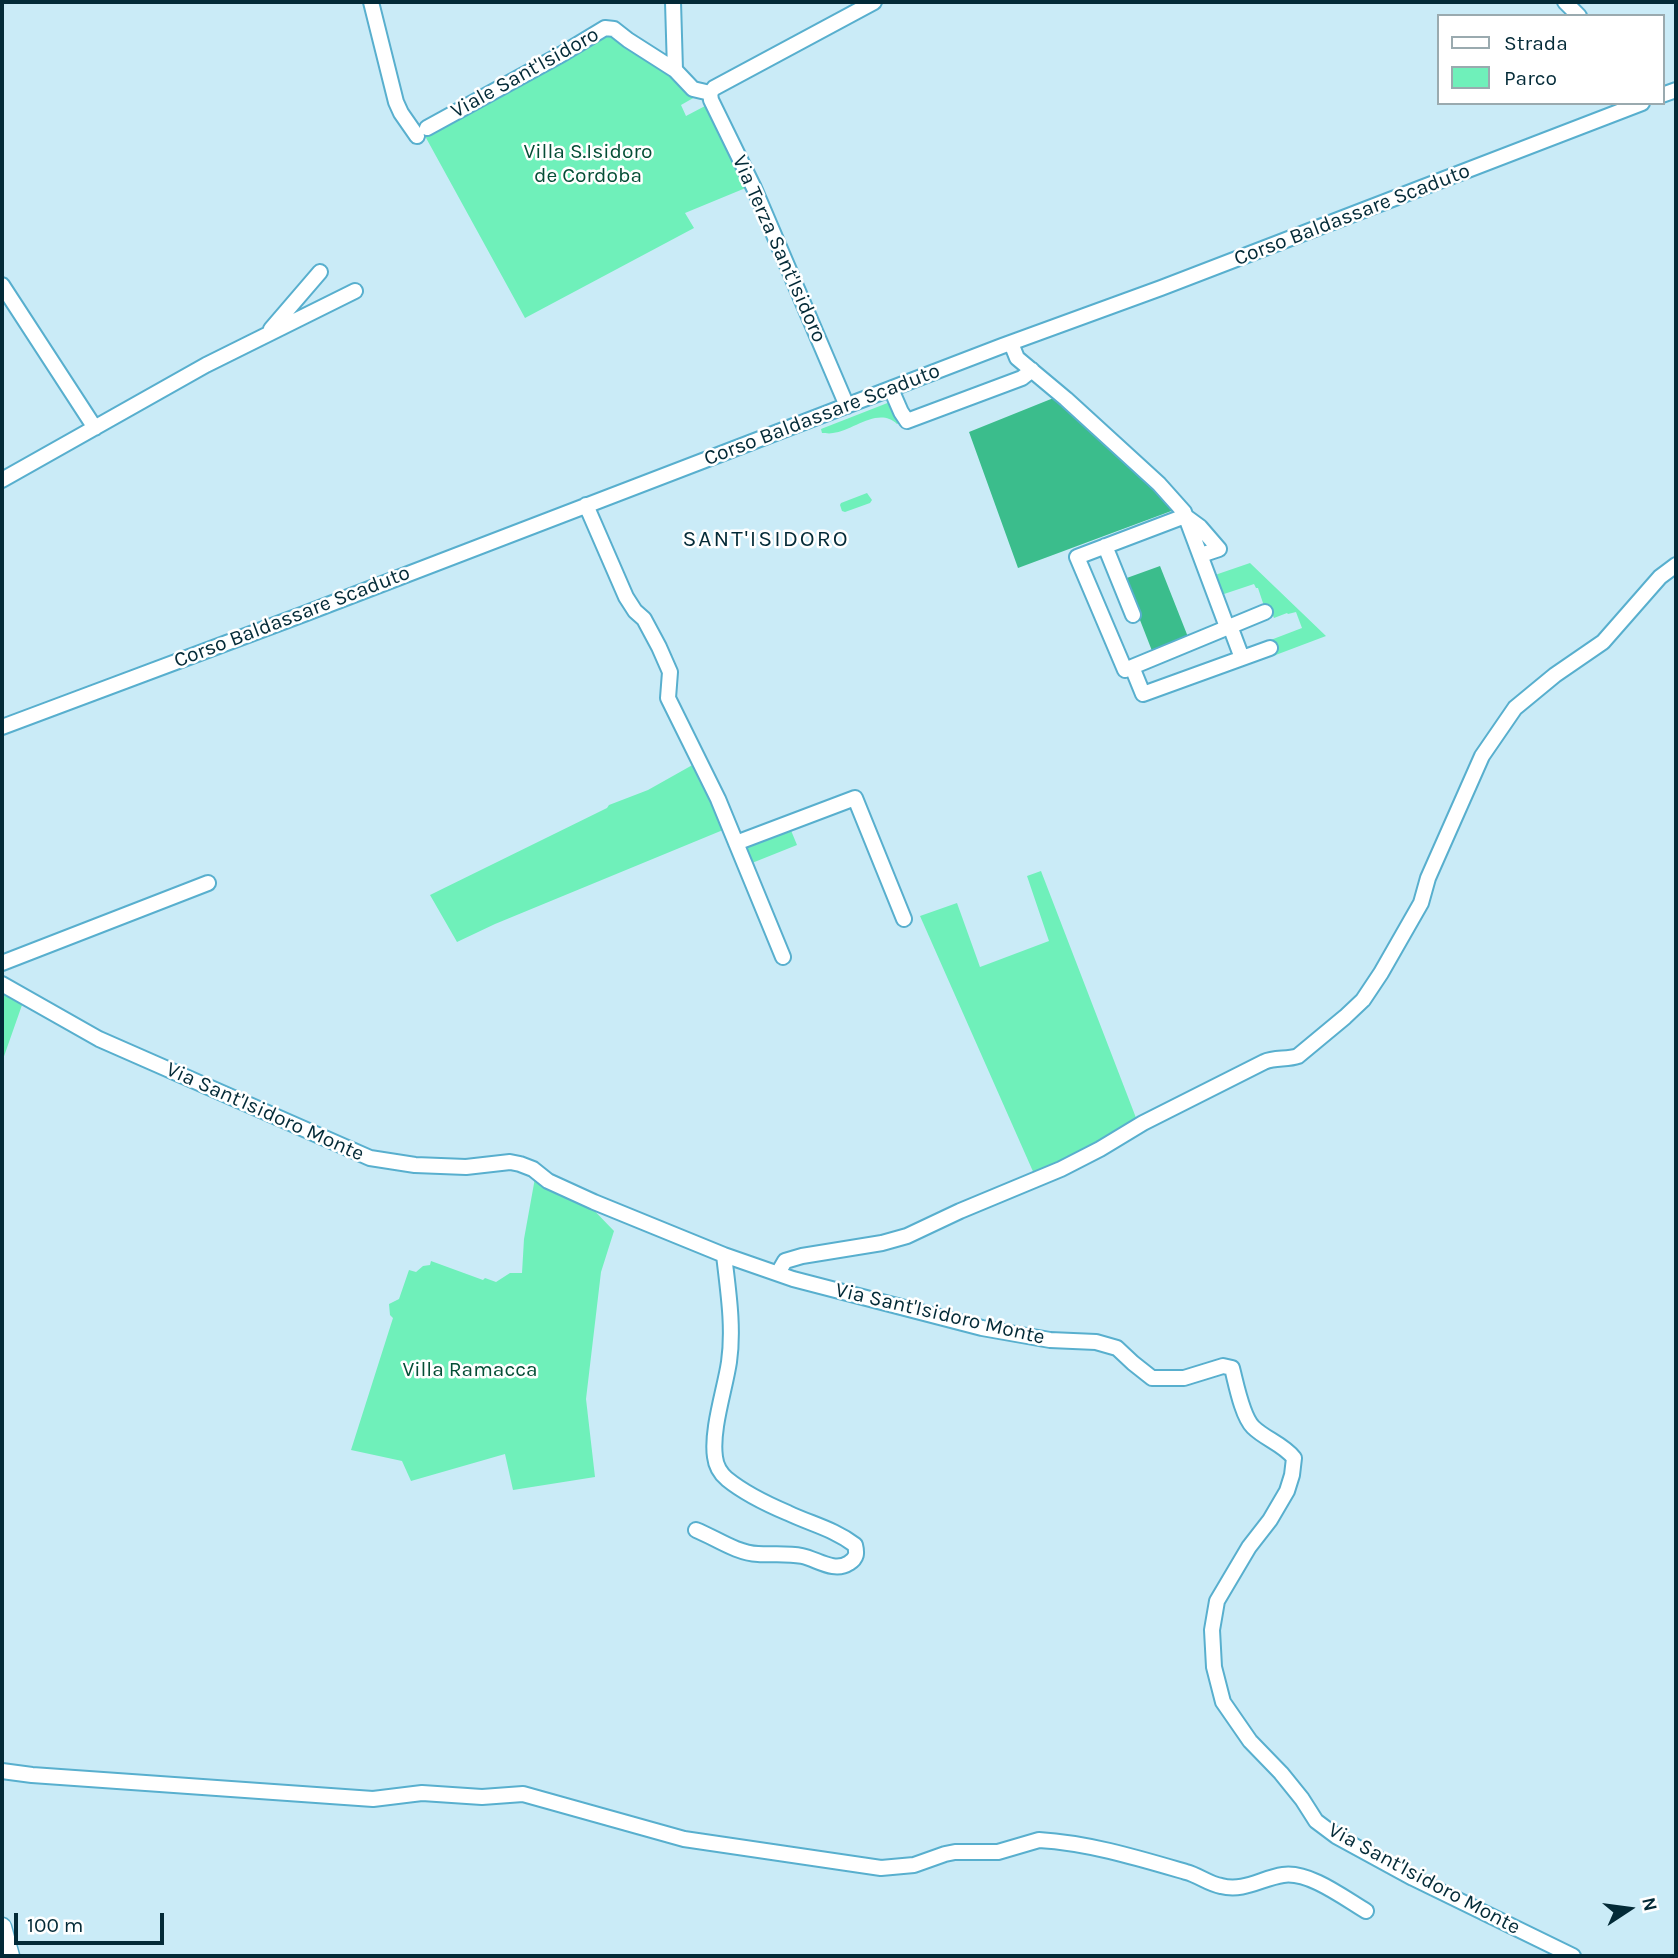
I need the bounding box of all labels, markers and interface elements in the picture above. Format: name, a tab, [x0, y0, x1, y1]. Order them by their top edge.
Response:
legend	[1436, 14, 1664, 105]
street label: Viale Sant'Isidoro	[447, 22, 603, 124]
text: Strada	[1504, 31, 1568, 55]
text: Parco	[1504, 66, 1557, 90]
park label: Villa S.Isidoro de Cordoba	[524, 139, 652, 189]
street label: Via Terza Sant'Isidoro	[726, 151, 832, 347]
street label: Corso Baldassare Scaduto	[1231, 158, 1473, 272]
street label: Corso Baldassare Scaduto	[701, 358, 943, 472]
district label: SANT'ISIDORO	[684, 525, 848, 553]
street label: Corso Baldassare Scaduto	[171, 560, 413, 674]
street label: Via Sant'Isidoro Monte	[162, 1057, 368, 1167]
street label: Via Sant'Isidoro Monte	[833, 1278, 1047, 1350]
park label: Villa Ramacca	[402, 1357, 538, 1383]
street label: Via Sant'Isidoro Monte	[1324, 1818, 1524, 1940]
north arrow	[1594, 1874, 1664, 1944]
text: N	[1637, 1895, 1662, 1913]
scale bar	[18, 1898, 168, 1942]
text: 100 m	[27, 1913, 84, 1937]

